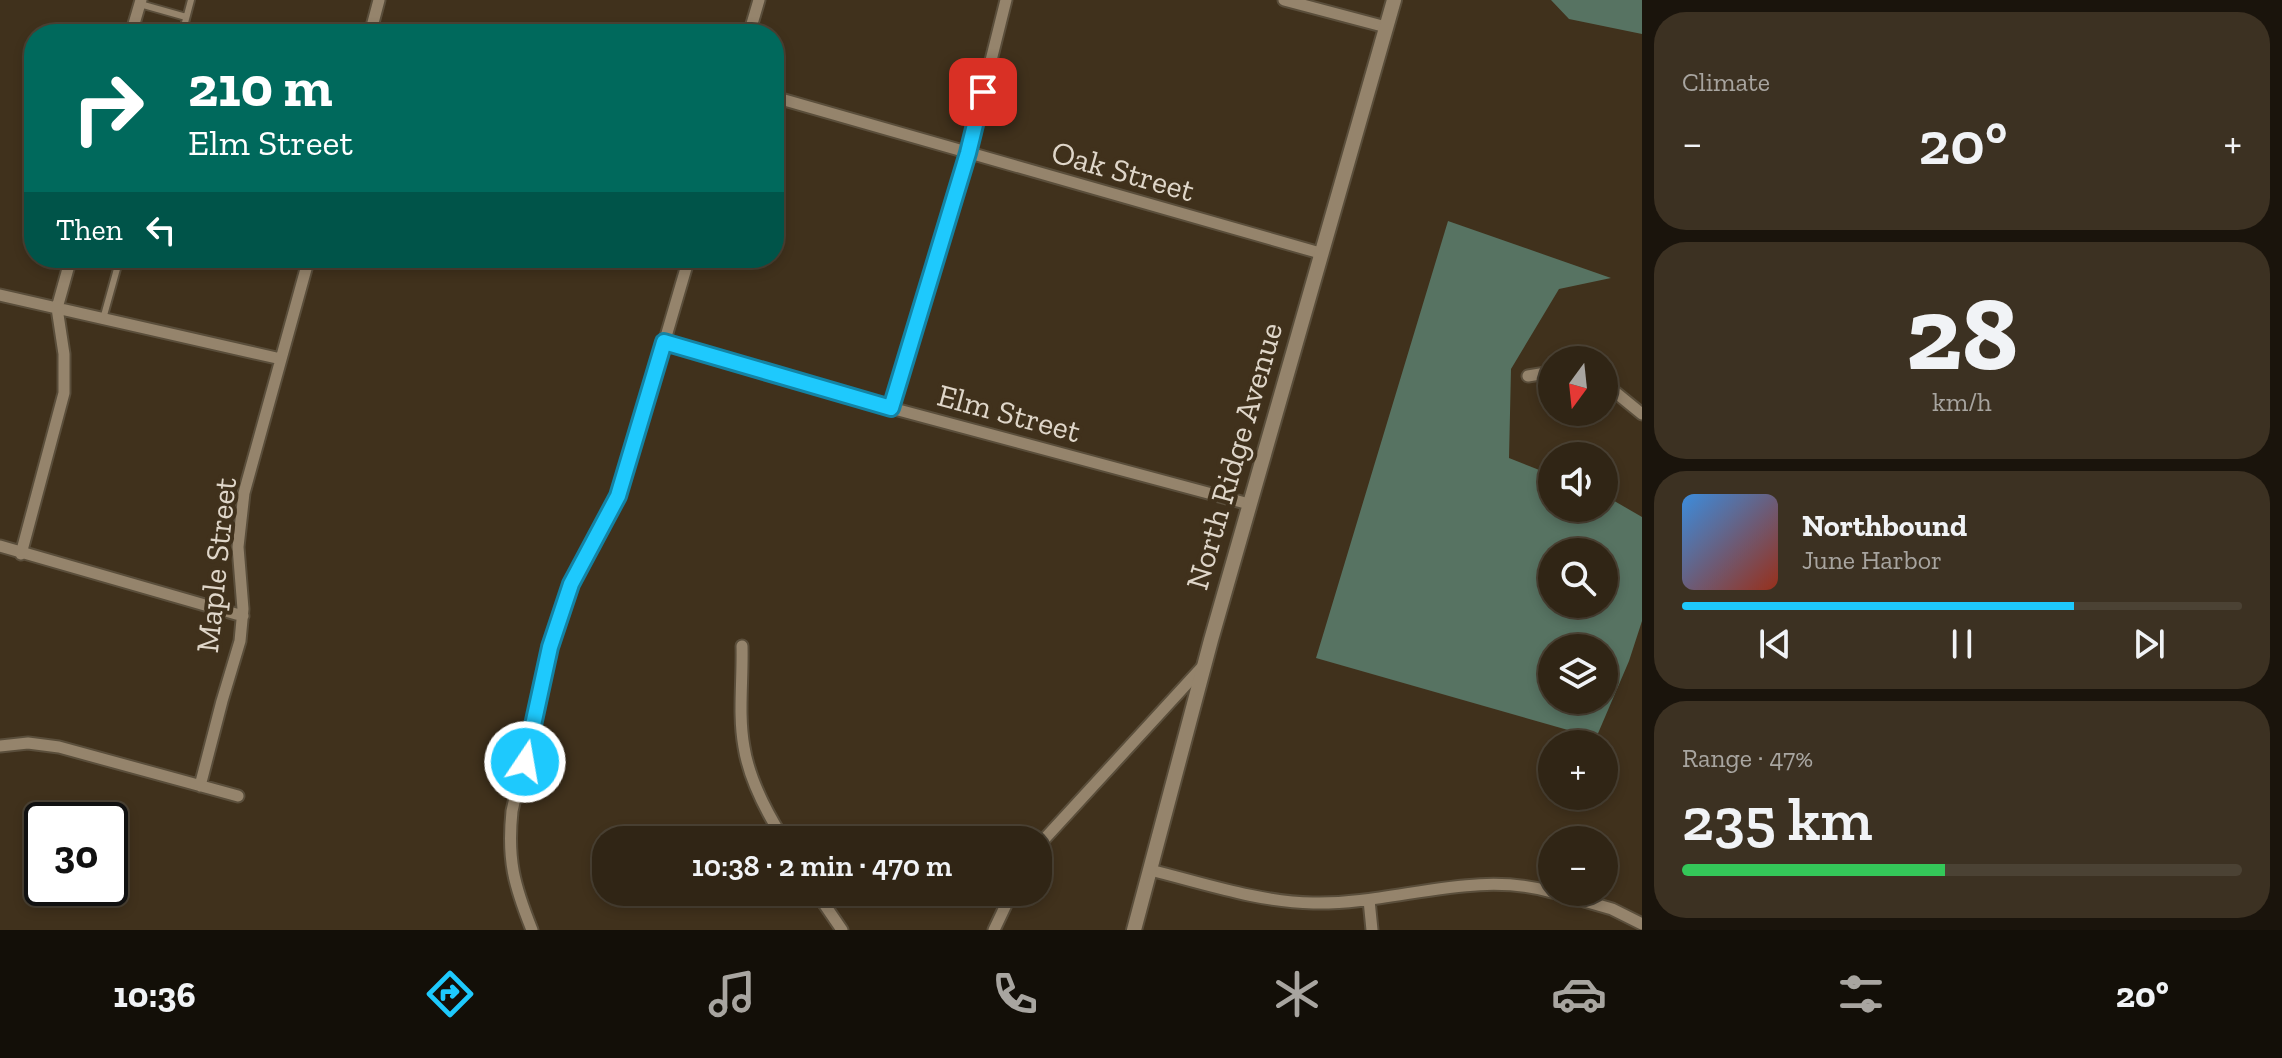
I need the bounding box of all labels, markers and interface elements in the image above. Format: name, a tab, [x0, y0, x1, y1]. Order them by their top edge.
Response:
text: 210 m	[188, 53, 332, 120]
icon: right	[56, 56, 160, 160]
pin	[949, 58, 1017, 126]
text: Climate	[1682, 66, 1770, 98]
icon: arrive	[961, 70, 1005, 114]
text: 20°	[1919, 107, 2007, 179]
text: −	[1682, 116, 1703, 169]
text: +	[2223, 116, 2242, 169]
text: Elm Street	[188, 121, 353, 164]
street label: Oak Street	[1047, 132, 1199, 210]
icon: left	[139, 208, 183, 252]
text: Then	[56, 212, 123, 248]
text: 28	[1906, 271, 2018, 396]
street label: North Ridge Avenue	[1178, 318, 1290, 594]
north arrow	[1538, 346, 1618, 426]
map controls	[1538, 346, 1618, 906]
street label: Elm Street	[933, 376, 1085, 450]
text: km/h	[1932, 386, 1992, 418]
button: sound	[1538, 442, 1618, 522]
street label: Maple Street	[188, 475, 244, 655]
text: Northbound	[1802, 508, 1967, 544]
button: search	[1538, 538, 1618, 618]
text: June Harbor	[1802, 544, 1942, 576]
icon: previous	[1753, 622, 1797, 666]
icon: pause	[1940, 622, 1984, 666]
icon: next	[2127, 622, 2171, 666]
button: layers	[1538, 634, 1618, 714]
position arrow	[483, 720, 567, 804]
button: +	[1538, 730, 1618, 810]
text: Range · 47%	[1682, 742, 1813, 774]
text: 235 km	[1682, 783, 1873, 855]
speed limit sign: 30	[24, 802, 128, 906]
button: −	[1538, 826, 1618, 906]
text: 10:38 · 2 min · 470 m	[692, 848, 952, 884]
icon: directions	[422, 966, 478, 1022]
icon: music	[704, 966, 760, 1022]
icon: phone	[987, 966, 1043, 1022]
icon: climate	[1269, 966, 1325, 1022]
icon: car	[1551, 966, 1607, 1022]
icon: filters	[1833, 966, 1889, 1022]
text: 10:36	[113, 973, 196, 1016]
text: 20°	[2116, 973, 2169, 1016]

